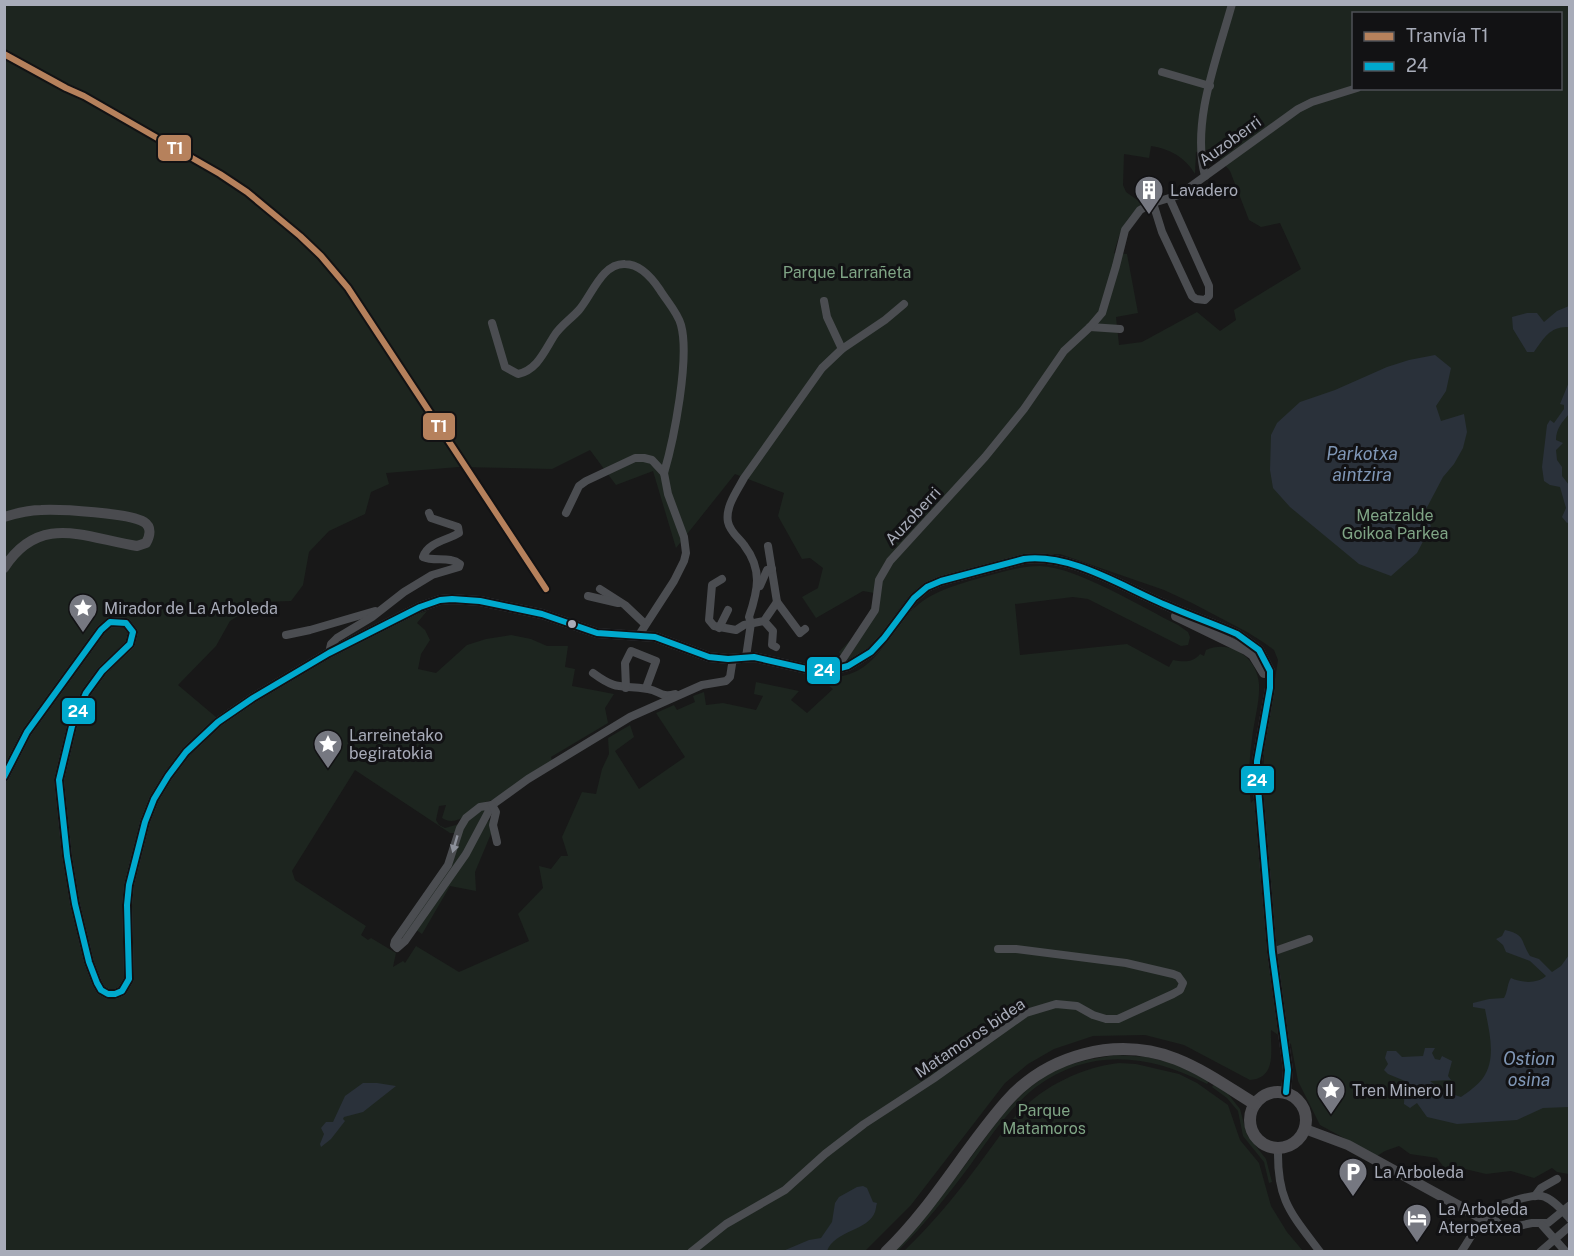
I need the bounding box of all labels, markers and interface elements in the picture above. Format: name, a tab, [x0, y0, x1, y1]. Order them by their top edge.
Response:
legend	[1352, 12, 1562, 90]
text: Tranvía T1	[1406, 25, 1489, 46]
text: 24	[1406, 55, 1428, 76]
street label: Auzoberri	[1195, 112, 1265, 170]
line badge: T1	[157, 134, 192, 162]
text: T1	[167, 139, 183, 158]
building icon: Lavadero	[1133, 174, 1165, 216]
place label: Lavadero	[1170, 181, 1238, 200]
park label: Parque Larrañeta	[783, 263, 911, 282]
line badge: T1	[422, 412, 456, 441]
text: T1	[431, 417, 447, 436]
water label: Parkotxa aintzira	[1326, 443, 1398, 485]
street label: Auzoberri	[881, 483, 945, 549]
park label: Meatzalde Goikoa Parkea	[1342, 506, 1448, 543]
place icon: Mirador de La Arboleda	[67, 592, 99, 634]
place label: Mirador de La Arboleda	[104, 599, 278, 618]
unlabelled marker	[566, 618, 578, 630]
line badge: 24	[806, 656, 841, 685]
text: 24	[814, 661, 835, 680]
line badge: 24	[61, 697, 96, 725]
text: 24	[68, 702, 89, 721]
place label: Larreinetako begiratokia	[349, 726, 443, 763]
place icon: Larreinetako begiratokia	[312, 728, 344, 770]
line badge: 24	[1240, 765, 1275, 794]
text: 24	[1247, 771, 1268, 790]
one-way arrow	[450, 835, 460, 853]
street label: Matamoros bidea	[911, 994, 1029, 1082]
water label: Ostion osina	[1503, 1048, 1555, 1090]
place icon: Tren Minero II	[1315, 1074, 1347, 1116]
place label: Tren Minero II	[1352, 1081, 1454, 1100]
park label: Parque Matamoros	[1002, 1101, 1086, 1138]
parking icon: La Arboleda	[1337, 1156, 1369, 1198]
place label: La Arboleda	[1374, 1163, 1464, 1182]
place label: La Arboleda Aterpetxea	[1438, 1200, 1528, 1237]
hotel icon: La Arboleda Aterpetxea	[1401, 1202, 1433, 1244]

